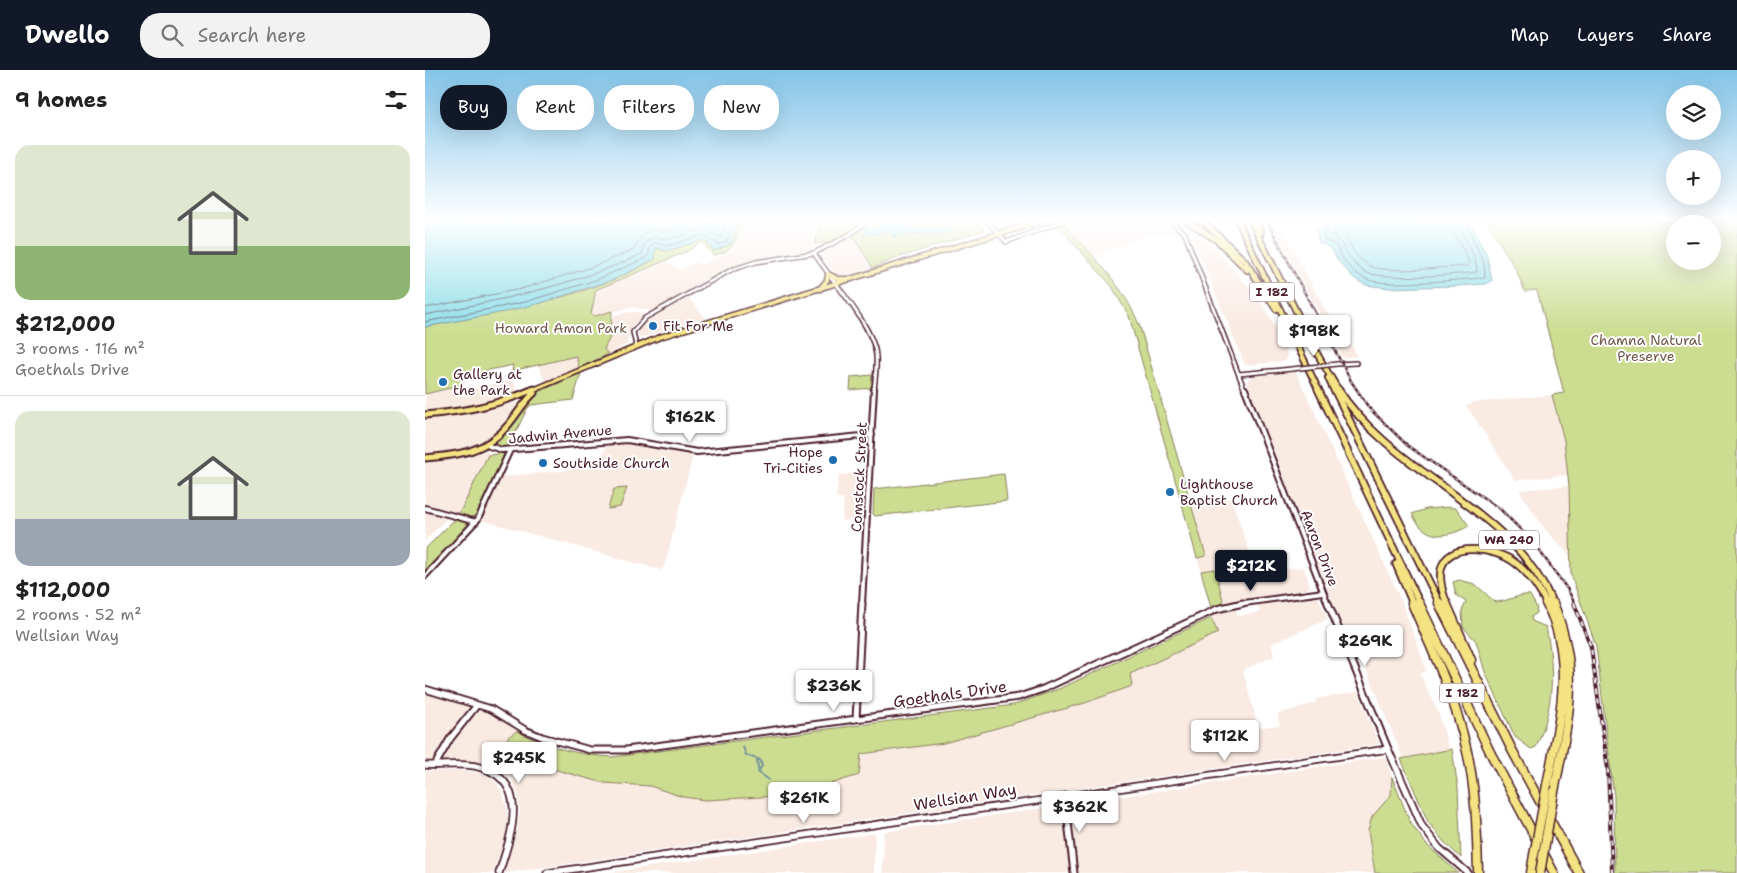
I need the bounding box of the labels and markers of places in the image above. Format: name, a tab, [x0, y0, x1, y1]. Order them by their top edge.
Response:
pin: $198K	[1279, 314, 1349, 357]
place label: Fit For Me	[663, 317, 734, 335]
marker: Fit For Me	[647, 320, 659, 332]
place label: Gallery at the Park	[453, 365, 522, 399]
marker: Gallery at the Park	[437, 376, 449, 388]
pin: $162K	[655, 400, 725, 443]
place label: Hope Tri-Cities	[763, 443, 823, 477]
place label: Southside Church	[553, 454, 670, 472]
marker: Hope Tri-Cities	[827, 454, 839, 466]
marker: Southside Church	[537, 457, 549, 469]
place label: Lighthouse Baptist Church	[1180, 475, 1278, 509]
marker: Lighthouse Baptist Church	[1164, 486, 1176, 498]
pin: $212K	[1216, 550, 1286, 592]
pin: $269K	[1330, 624, 1400, 667]
pin: $236K	[799, 670, 869, 712]
pin: $112K	[1190, 720, 1260, 762]
pin: $245K	[484, 742, 554, 784]
pin: $261K	[769, 782, 839, 824]
pin: $362K	[1045, 790, 1115, 833]

